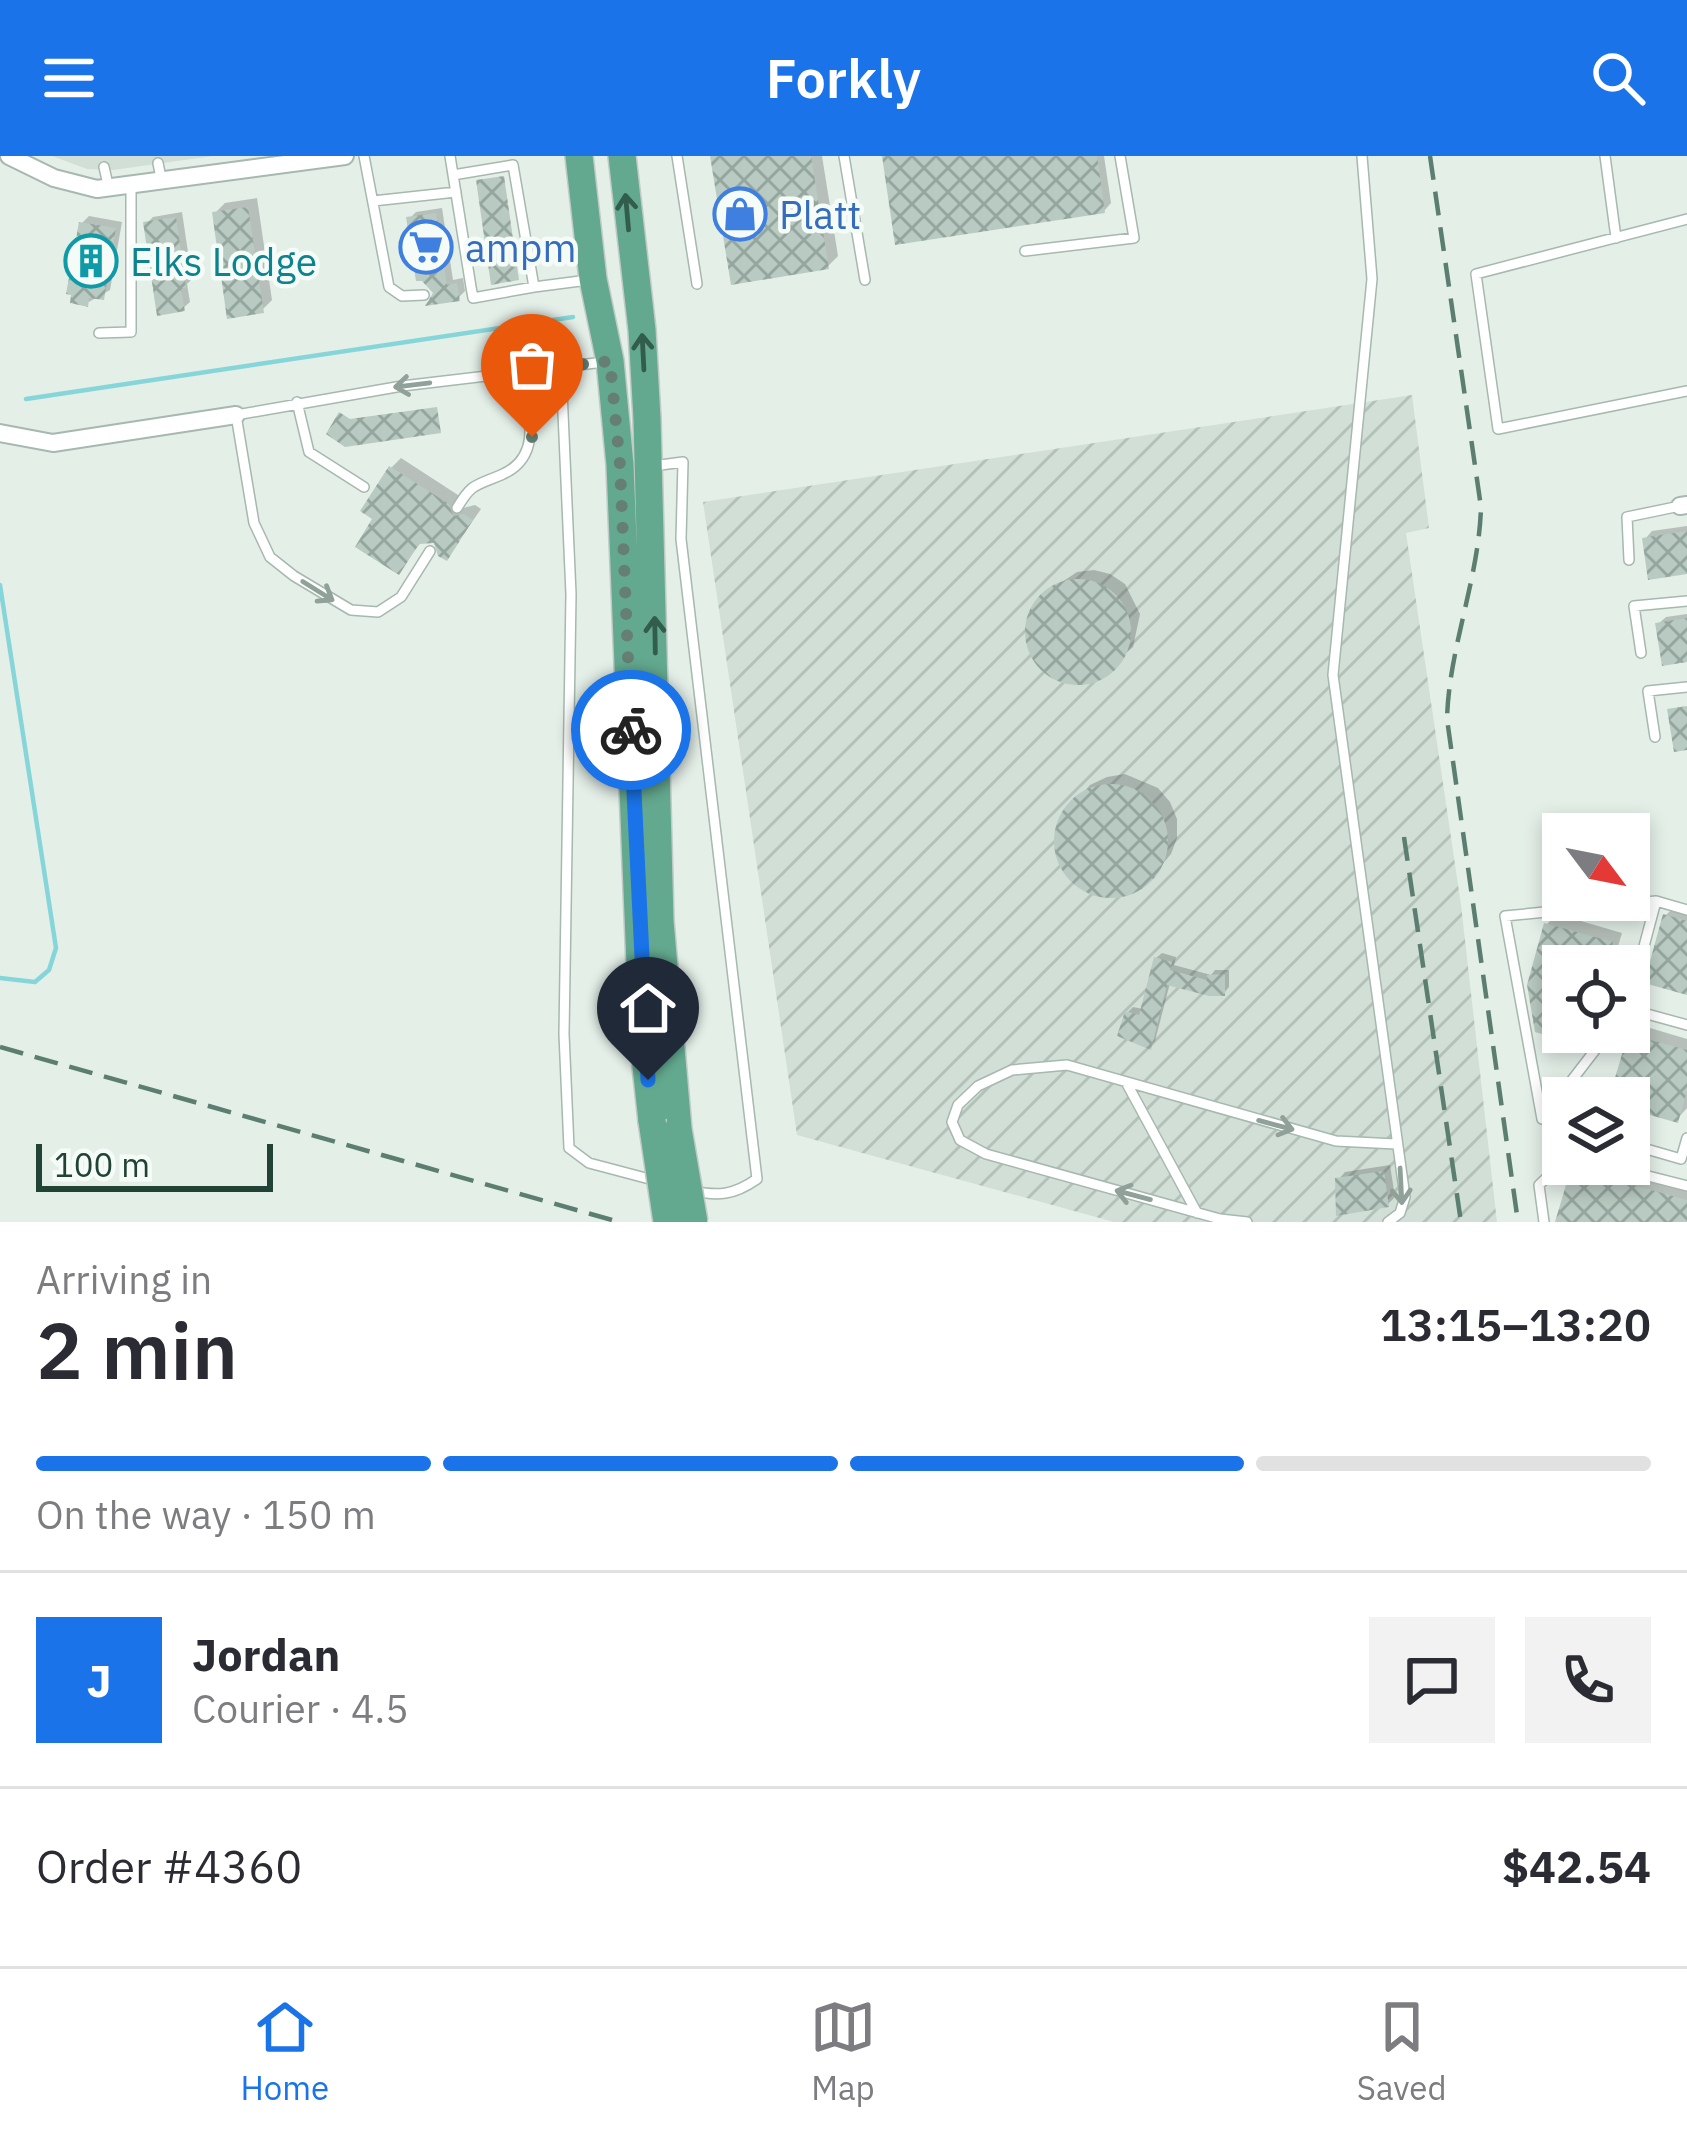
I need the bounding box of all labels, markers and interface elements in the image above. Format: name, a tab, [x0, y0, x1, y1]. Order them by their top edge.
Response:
text: Forkly	[766, 43, 921, 113]
icon: menu	[36, 45, 102, 111]
icon: search	[1585, 45, 1651, 111]
shop icon: Platt	[712, 186, 768, 242]
place label: Platt	[779, 189, 861, 240]
one-way arrow	[615, 193, 638, 232]
supermarket icon: ampm	[398, 219, 454, 275]
place label: ampm	[465, 222, 577, 273]
building icon: Elks Lodge	[63, 233, 119, 289]
place label: Elks Lodge	[130, 236, 317, 287]
pin	[481, 314, 583, 437]
icon: bag	[499, 332, 565, 398]
one-way arrow	[631, 333, 654, 372]
one-way arrow	[393, 374, 432, 396]
one-way arrow	[300, 579, 334, 603]
one-way arrow	[644, 616, 667, 655]
courier	[571, 670, 691, 790]
icon: bike	[598, 697, 664, 763]
north arrow	[1542, 813, 1650, 921]
map controls	[1542, 813, 1650, 1185]
button: locate	[1542, 945, 1650, 1053]
pin	[597, 957, 699, 1080]
icon: home	[615, 975, 681, 1041]
button: layers	[1542, 1077, 1650, 1185]
one-way arrow	[1256, 1115, 1294, 1137]
scale bar	[36, 1138, 273, 1191]
text: 100 m	[54, 1143, 150, 1186]
one-way arrow	[1390, 1166, 1413, 1205]
one-way arrow	[1115, 1183, 1153, 1205]
text: Arriving in	[36, 1254, 212, 1305]
text: 13:15–13:20	[1380, 1295, 1651, 1353]
text: 2 min	[36, 1299, 238, 1400]
text: On the way · 150 m	[36, 1489, 376, 1540]
button: chat	[1369, 1617, 1495, 1743]
button: phone	[1525, 1617, 1651, 1743]
text: Jordan	[192, 1625, 340, 1683]
text: J	[86, 1651, 112, 1709]
text: Courier · 4.5	[192, 1683, 409, 1734]
text: Order #4360	[36, 1837, 302, 1895]
text: $42.54	[1502, 1837, 1651, 1895]
tab: Home	[240, 1994, 329, 2109]
tab: Map	[810, 1994, 876, 2109]
tab: Saved	[1357, 1994, 1447, 2109]

